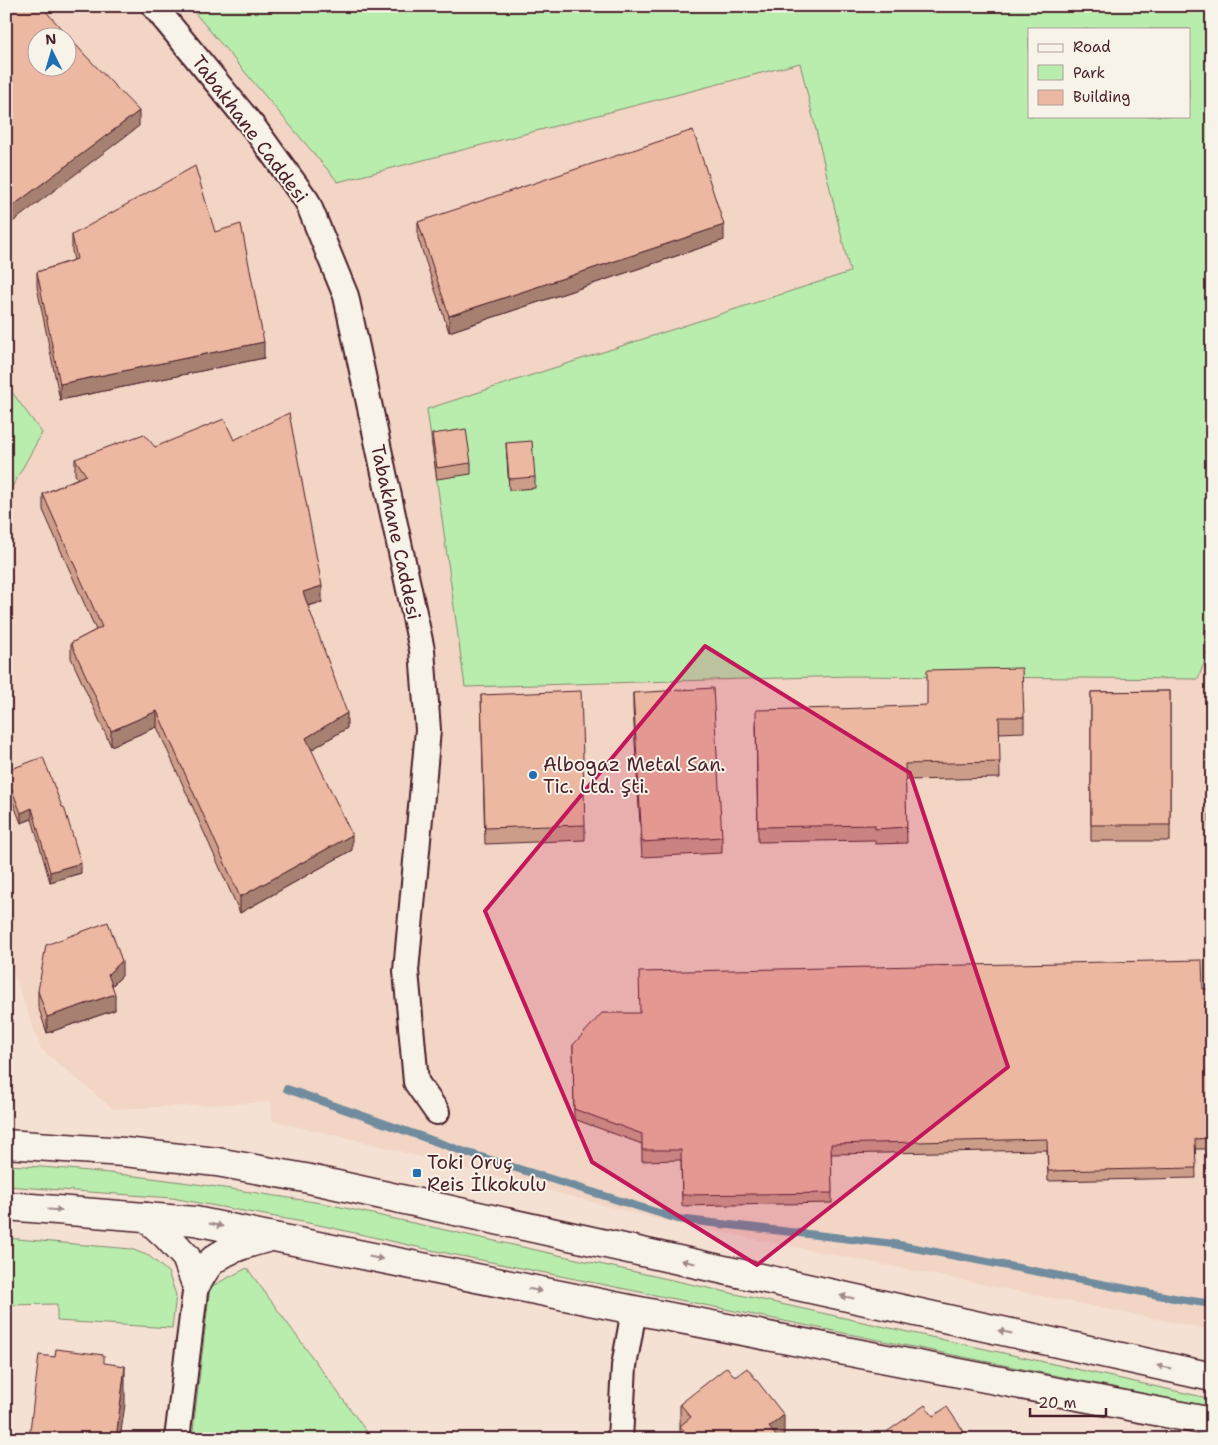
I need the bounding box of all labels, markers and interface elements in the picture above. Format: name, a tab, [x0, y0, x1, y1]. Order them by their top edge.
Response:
north arrow	[28, 28, 78, 78]
legend	[1028, 28, 1190, 118]
text: N	[45, 30, 57, 48]
text: Road	[1073, 37, 1111, 57]
street label: Tabakhane Caddesi	[186, 50, 314, 208]
text: Park	[1073, 63, 1105, 83]
text: Building	[1073, 87, 1130, 107]
street label: Tabakhane Caddesi	[365, 442, 427, 622]
place label: Albogaz Metal San. Tic. Ltd. Şti.	[543, 752, 725, 799]
marker: Albogaz Metal San. Tic. Ltd. Şti.	[527, 769, 539, 781]
place label: Toki Oruç Reis İlkokulu	[427, 1150, 546, 1197]
marker: Toki Oruç Reis İlkokulu	[411, 1167, 423, 1179]
one-way arrow	[47, 1206, 63, 1214]
one-way arrow	[209, 1221, 224, 1229]
one-way arrow	[368, 1254, 384, 1262]
one-way arrow	[680, 1258, 696, 1266]
one-way arrow	[527, 1286, 543, 1294]
one-way arrow	[839, 1293, 854, 1301]
one-way arrow	[998, 1328, 1013, 1336]
one-way arrow	[1157, 1363, 1172, 1371]
scale bar	[1030, 1385, 1107, 1417]
text: 20 m	[1038, 1393, 1077, 1413]

